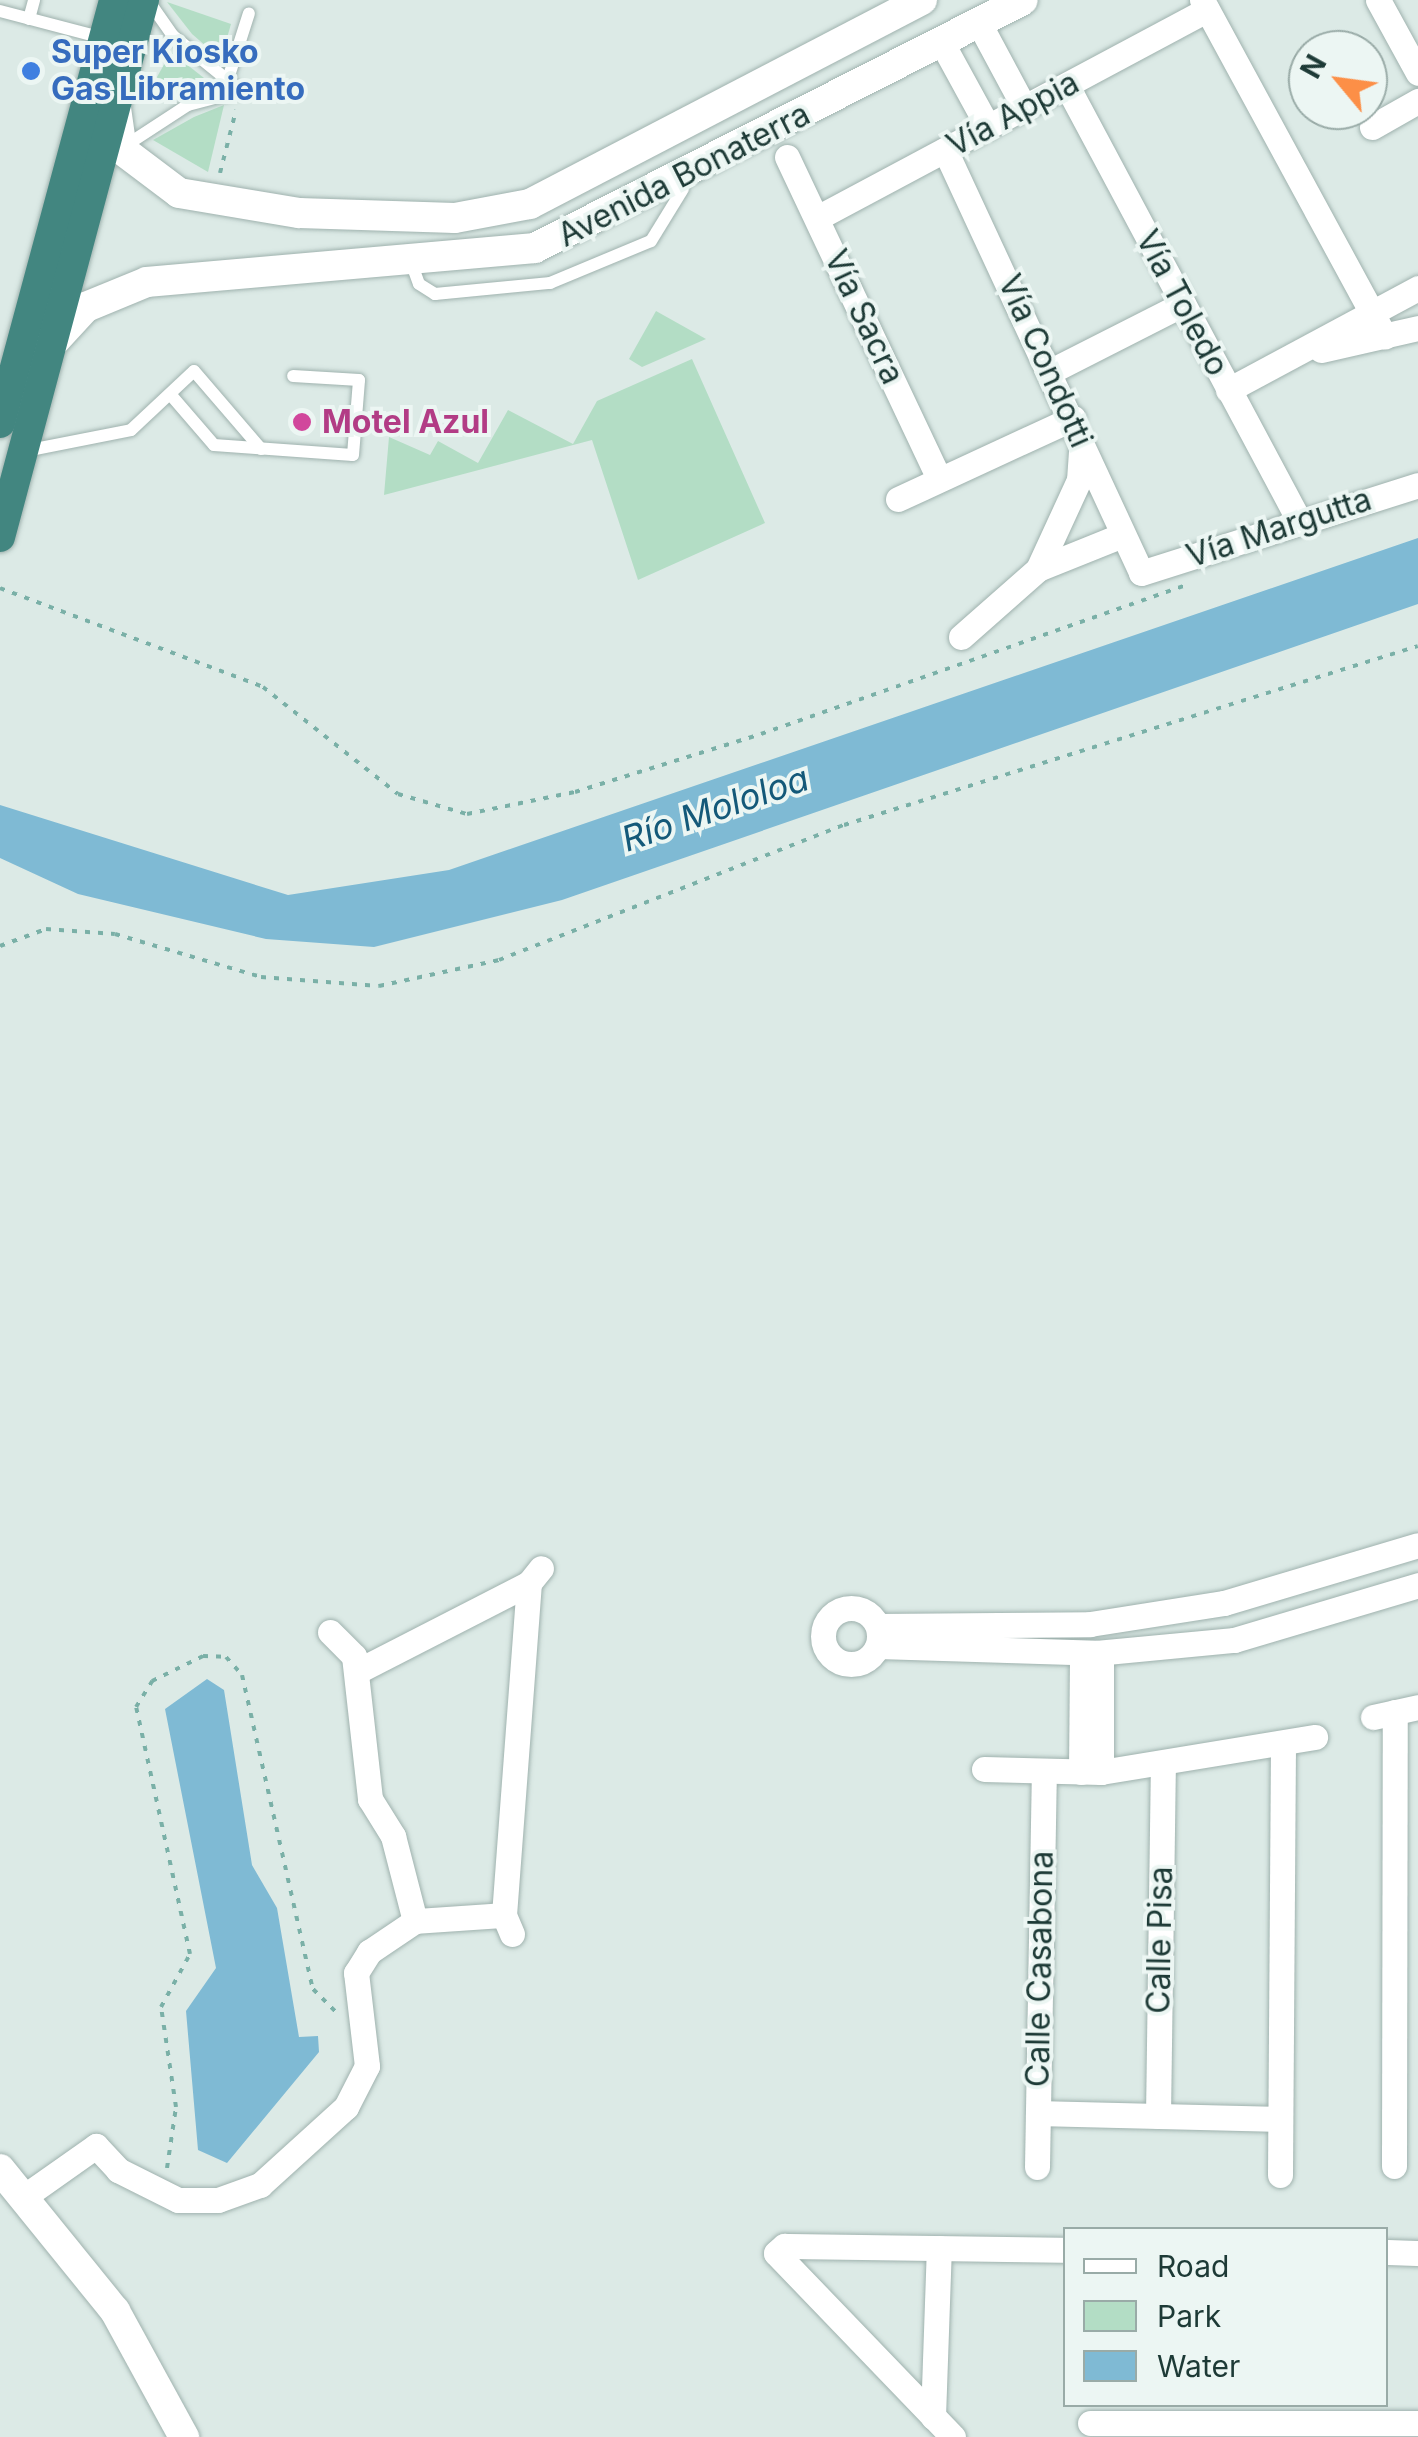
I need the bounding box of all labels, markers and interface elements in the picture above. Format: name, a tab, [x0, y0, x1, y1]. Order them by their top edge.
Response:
north arrow	[1288, 30, 1388, 130]
place label: Super Kiosko Gas Libramiento	[51, 34, 305, 109]
text: N	[1293, 49, 1334, 84]
marker: Super Kiosko Gas Libramiento	[20, 60, 42, 82]
street label: Vía Appia	[941, 63, 1085, 165]
street label: Avenida Bonaterra	[552, 95, 816, 255]
street label: Vía Toledo	[1128, 224, 1236, 382]
street label: Vía Sacra	[816, 244, 912, 390]
street label: Vía Condotti	[990, 269, 1100, 453]
place label: Motel Azul	[322, 403, 489, 441]
marker: Motel Azul	[291, 411, 313, 433]
street label: Vía Margutta	[1182, 480, 1376, 576]
water label: Río Mololoa	[616, 756, 814, 860]
street label: Calle Casabona	[1019, 1851, 1061, 2087]
street label: Calle Pisa	[1140, 1866, 1180, 2014]
legend	[1063, 2227, 1388, 2407]
text: Road	[1157, 2248, 1229, 2284]
text: Park	[1157, 2298, 1221, 2334]
text: Water	[1157, 2348, 1240, 2384]

